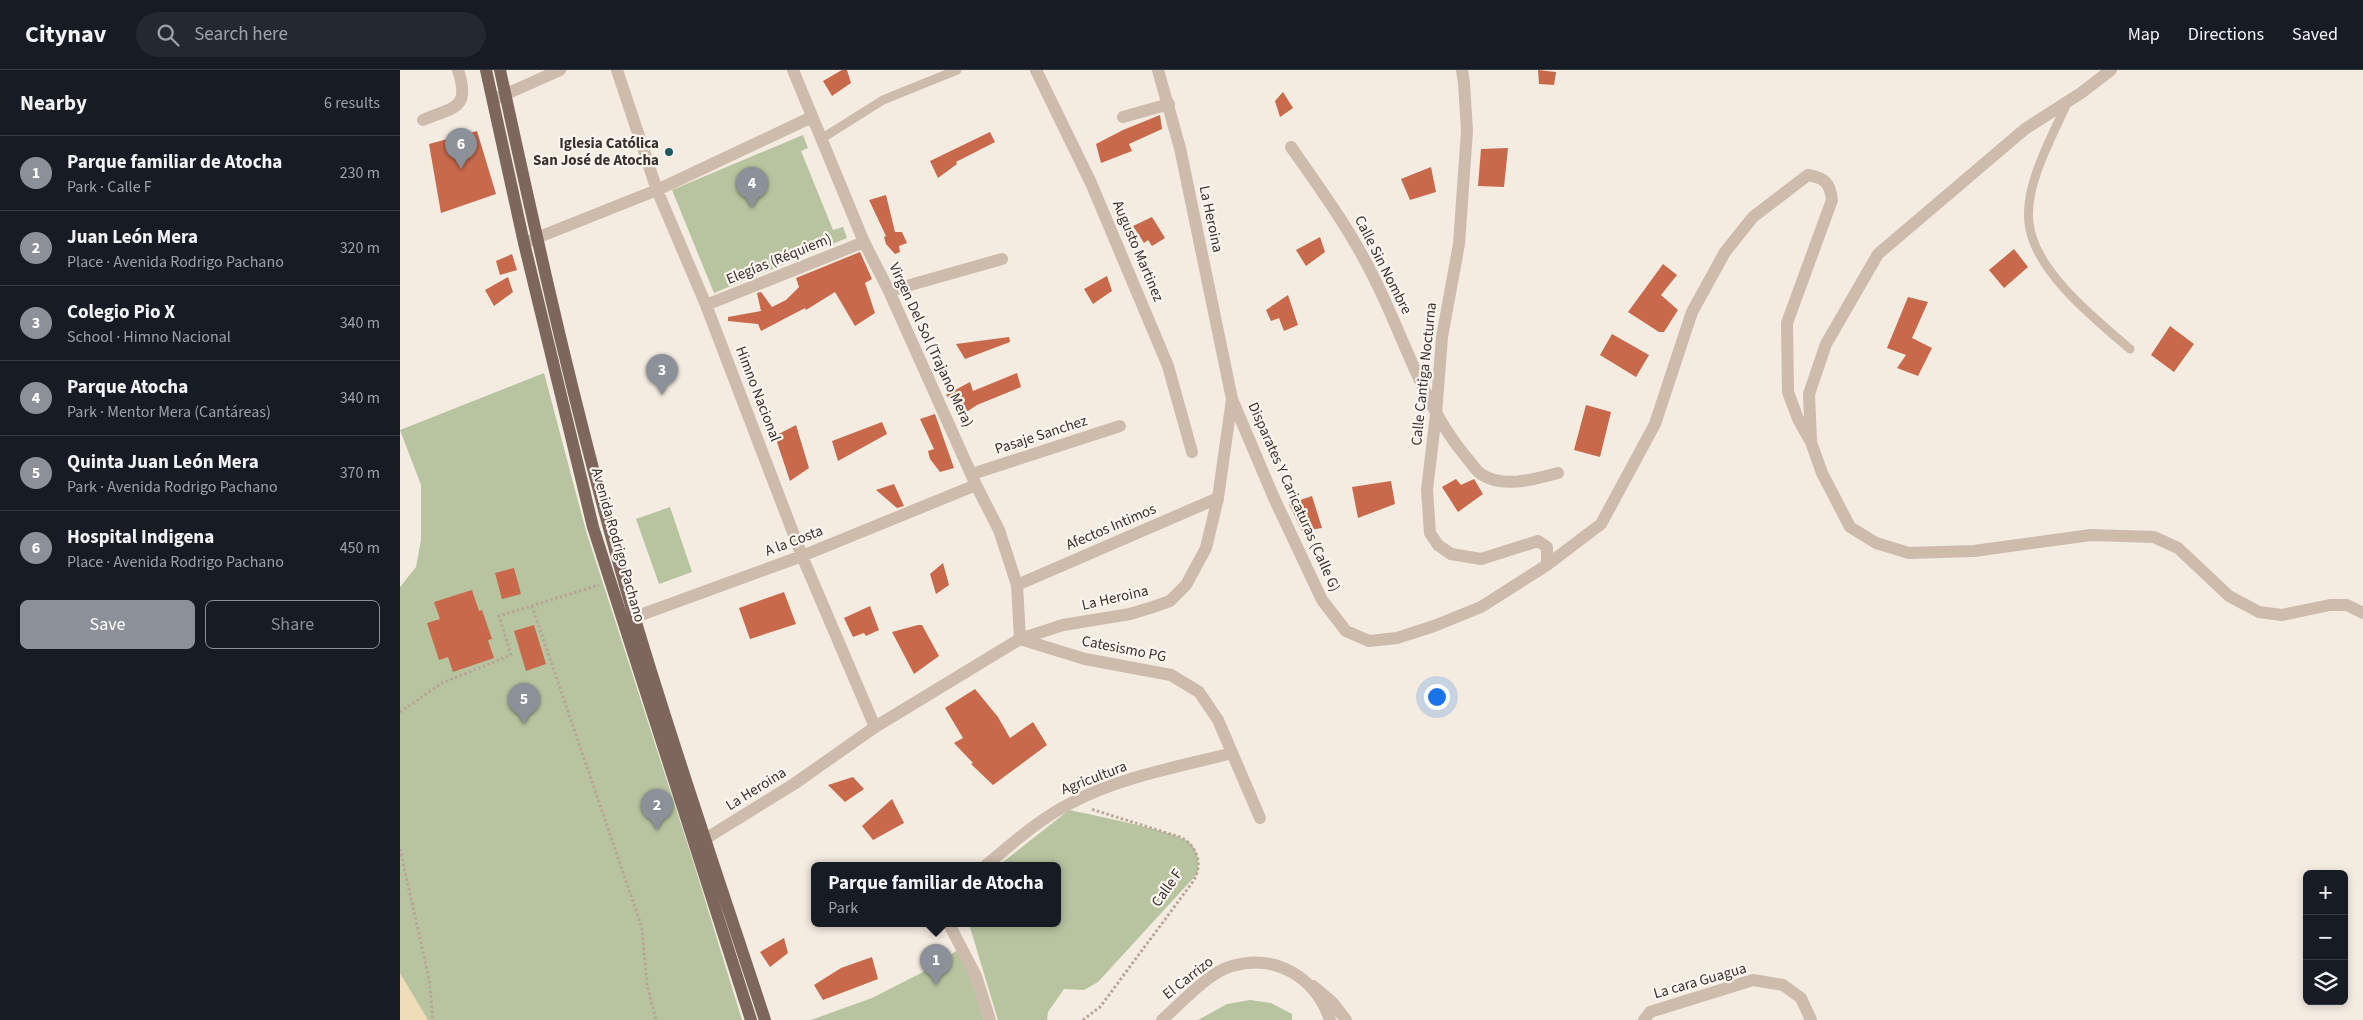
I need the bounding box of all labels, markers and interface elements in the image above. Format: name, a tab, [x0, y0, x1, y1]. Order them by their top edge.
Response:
search box	[136, 12, 486, 57]
text: Citynav	[25, 17, 106, 52]
icon: search	[154, 21, 182, 49]
text: Search here	[194, 21, 288, 48]
text: Map	[2128, 22, 2160, 47]
text: Directions	[2188, 22, 2264, 47]
text: Saved	[2292, 22, 2338, 47]
text: Nearby	[20, 88, 87, 118]
text: 6 results	[324, 92, 380, 114]
pin: 6	[445, 128, 477, 169]
place label: Iglesia Católica San José de Atocha	[533, 133, 659, 171]
marker: Iglesia Católica San José de Atocha	[663, 146, 675, 158]
text: Parque familiar de Atocha	[67, 149, 282, 176]
text: 1	[32, 162, 40, 184]
text: 230 m	[340, 162, 380, 184]
pin: 4	[736, 167, 768, 208]
text: Park · Calle F	[67, 176, 152, 198]
street label: La Heroina	[1194, 184, 1228, 254]
street label: Augusto Martinez	[1107, 197, 1169, 305]
street label: Calle Sin Nombre	[1349, 212, 1417, 318]
text: Juan León Mera	[67, 224, 198, 251]
street label: Elegías (Réquiem)	[723, 228, 835, 290]
text: 2	[32, 237, 40, 259]
text: 320 m	[340, 237, 380, 259]
text: Place · Avenida Rodrigo Pachano	[67, 251, 284, 273]
street label: Virgen Del Sol (Trajano Mera)	[884, 259, 978, 431]
text: Colegio Pio X	[67, 299, 175, 326]
street label: Calle Cantiga Nocturna	[1406, 301, 1442, 447]
text: 3	[32, 312, 40, 334]
text: 340 m	[340, 312, 380, 334]
text: School · Himno Nacional	[67, 326, 231, 348]
street label: Himno Nacional	[730, 343, 786, 445]
pin: 3	[646, 354, 678, 395]
text: Parque Atocha	[67, 374, 188, 401]
text: 4	[32, 387, 40, 409]
text: 340 m	[340, 387, 380, 409]
street label: Disparates Y Caricaturas (Calle G)	[1243, 399, 1345, 595]
text: Park · Mentor Mera (Cantáreas)	[67, 401, 271, 423]
street label: Pasaje Sanchez	[992, 410, 1090, 460]
text: Quinta Juan León Mera	[67, 449, 259, 476]
text: 5	[32, 462, 40, 484]
text: 370 m	[340, 462, 380, 484]
street label: Avenida Rodrigo Pachano	[586, 465, 650, 625]
text: Park · Avenida Rodrigo Pachano	[67, 476, 278, 498]
street label: Afectos Intimos	[1063, 499, 1159, 555]
street label: A la Costa	[762, 520, 826, 562]
text: Hospital Indigena	[67, 524, 214, 551]
text: 6	[32, 537, 40, 559]
text: 450 m	[340, 537, 380, 559]
text: Place · Avenida Rodrigo Pachano	[67, 551, 284, 573]
street label: La Heroina	[1080, 580, 1150, 616]
button: Save	[20, 600, 195, 649]
button: Share	[205, 600, 380, 649]
street label: Catesismo PG	[1080, 631, 1168, 667]
pin: 5	[508, 683, 540, 724]
your location	[1424, 684, 1450, 710]
street label: Agricultura	[1058, 756, 1130, 800]
street label: La Heroina	[722, 762, 790, 816]
pin: 2	[641, 789, 673, 830]
popup	[811, 862, 1061, 927]
street label: Calle F	[1146, 864, 1188, 911]
text: Parque familiar de Atocha	[828, 870, 1044, 897]
map controls	[2303, 870, 2348, 1005]
button: +	[2303, 870, 2348, 915]
text: Park	[828, 897, 858, 919]
button: −	[2303, 915, 2348, 960]
pin: 1	[920, 944, 952, 985]
street label: El Carrizo	[1158, 951, 1218, 1005]
street label: La cara Guagua	[1651, 958, 1749, 1004]
button: layers	[2303, 960, 2348, 1005]

